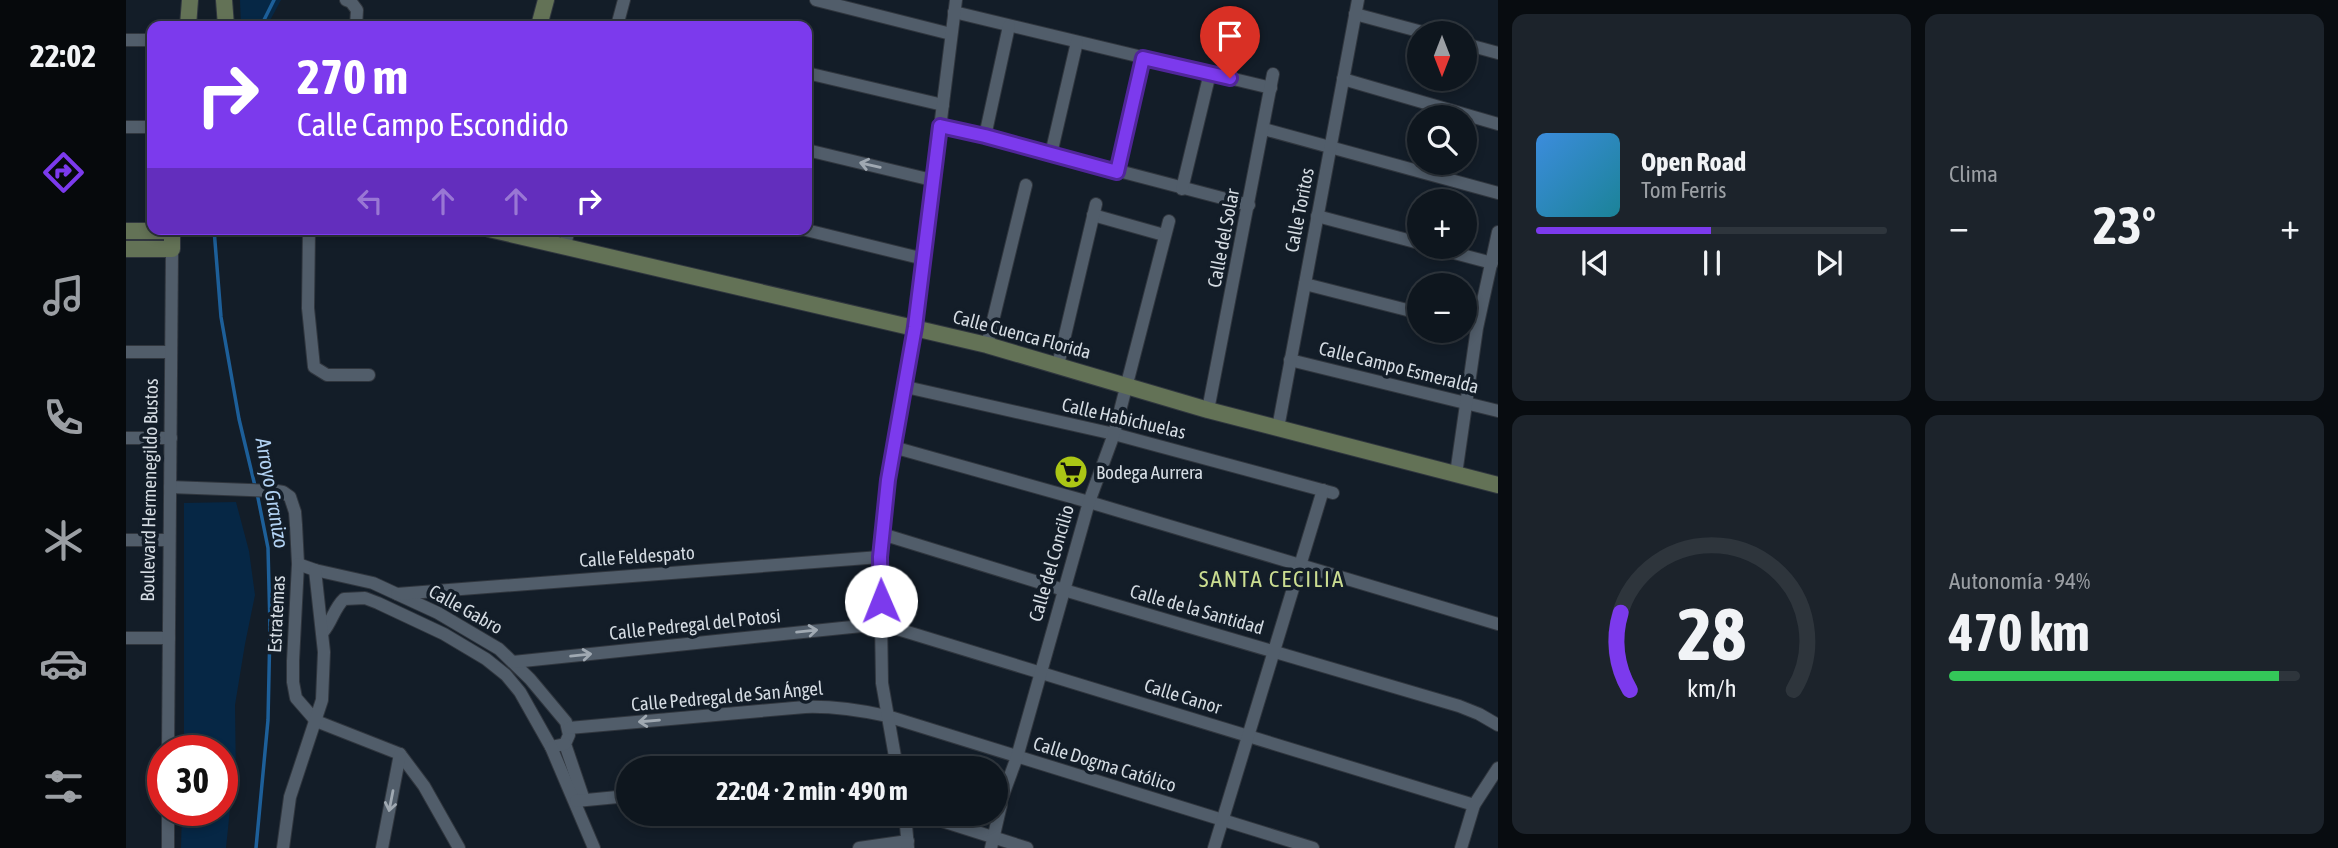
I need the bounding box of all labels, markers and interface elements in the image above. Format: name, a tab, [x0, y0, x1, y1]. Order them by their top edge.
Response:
pin	[1200, 6, 1260, 78]
icon: arrive	[1211, 17, 1249, 55]
north arrow	[1407, 21, 1477, 91]
map controls	[1407, 21, 1477, 343]
text: 22:02	[30, 37, 96, 74]
text: 270 m	[297, 48, 408, 104]
icon: right	[182, 49, 273, 140]
button: search	[1407, 105, 1477, 175]
text: Calle Campo Escondido	[297, 106, 569, 143]
text: Open Road	[1641, 147, 1746, 177]
icon: directions	[39, 148, 88, 197]
one-way arrow	[859, 158, 881, 171]
text: Clima	[1949, 161, 1998, 187]
street label: Calle Toritos	[1280, 166, 1318, 254]
text: Tom Ferris	[1641, 177, 1726, 203]
icon: left	[351, 182, 389, 220]
icon: ahead	[424, 182, 462, 220]
icon: ahead	[497, 182, 535, 220]
icon: right	[570, 182, 608, 220]
street label: Calle del Solar	[1203, 186, 1243, 289]
button: +	[1407, 189, 1477, 259]
text: 23°	[2093, 195, 2156, 255]
text: −	[1949, 204, 1969, 247]
text: +	[2280, 204, 2300, 247]
icon: previous	[1576, 244, 1614, 282]
icon: pause	[1693, 244, 1731, 282]
icon: next	[1810, 244, 1848, 282]
icon: music	[39, 271, 88, 320]
button: −	[1407, 273, 1477, 343]
street label: Calle Cuenca Florida	[951, 305, 1093, 363]
street label: Calle Campo Esmeralda	[1317, 336, 1481, 398]
street label: Boulevard Hermenegildo Bustos	[136, 378, 162, 602]
icon: phone	[39, 393, 88, 442]
street label: Calle Habichuelas	[1060, 393, 1188, 443]
water label: Arroyo Granizo	[251, 435, 295, 550]
supermarket icon: Bodega Aurrera	[1052, 453, 1090, 491]
place label: Bodega Aurrera	[1096, 461, 1203, 483]
street label: Calle del Concilio	[1024, 502, 1078, 624]
icon: climate	[39, 516, 88, 565]
street label: Calle Feldespato	[579, 541, 696, 571]
position arrow	[844, 564, 918, 638]
district label: SANTA CECILIA	[1199, 566, 1345, 592]
text: Autonomía · 94%	[1949, 568, 2090, 594]
street label: Estratemas	[263, 574, 289, 653]
street label: Calle de la Santidad	[1128, 579, 1266, 639]
street label: Calle Gabro	[425, 580, 507, 638]
text: 28	[1677, 593, 1746, 676]
text: 470 km	[1949, 602, 2090, 662]
street label: Calle Pedregal del Potosi	[608, 604, 782, 644]
one-way arrow	[795, 625, 818, 638]
icon: car	[39, 639, 88, 688]
one-way arrow	[569, 648, 591, 661]
street label: Calle Canor	[1142, 674, 1225, 718]
text: km/h	[1687, 674, 1736, 702]
street label: Calle Pedregal de San Ángel	[630, 677, 824, 715]
one-way arrow	[638, 715, 660, 728]
street label: Calle Dogma Católico	[1031, 732, 1179, 796]
speed limit sign: 30	[147, 735, 238, 826]
icon: filters	[39, 762, 88, 811]
text: 22:04 · 2 min · 490 m	[716, 776, 908, 806]
one-way arrow	[383, 789, 397, 812]

